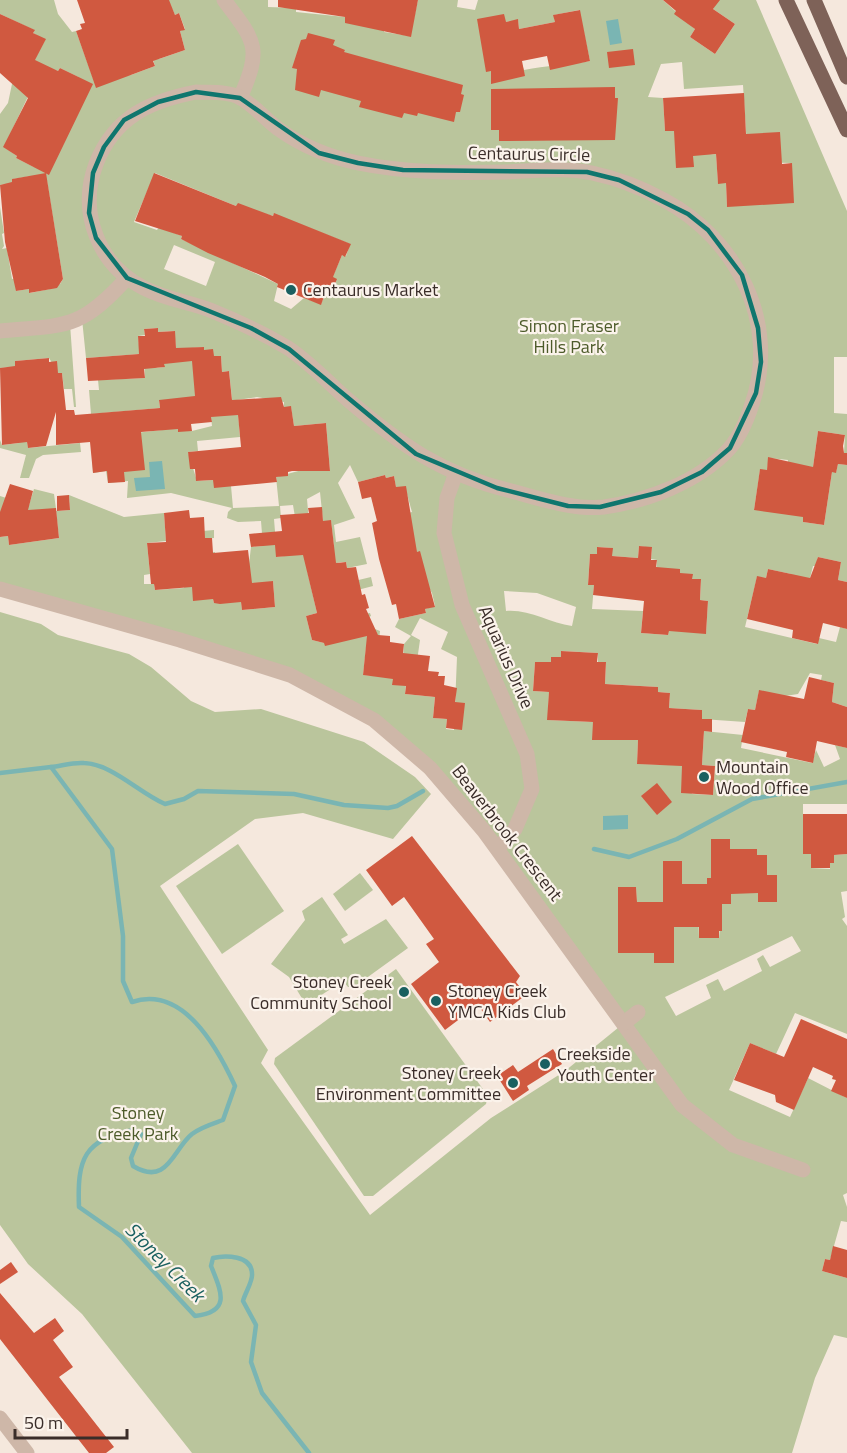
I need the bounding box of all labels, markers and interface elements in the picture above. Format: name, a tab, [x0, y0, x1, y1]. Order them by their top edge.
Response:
street label: Centaurus Circle	[468, 139, 590, 168]
place label: Centaurus Market	[303, 276, 439, 303]
marker: Centaurus Market	[284, 283, 298, 297]
park label: Simon Fraser Hills Park	[519, 312, 619, 360]
street label: Aquarius Drive	[472, 601, 541, 713]
place label: Mountain Wood Office	[716, 753, 809, 801]
street label: Beaverbrook Crescent	[446, 759, 570, 907]
marker: Mountain Wood Office	[697, 770, 711, 784]
place label: Stoney Creek Community School	[250, 968, 392, 1016]
place label: Stoney Creek YMCA Kids Club	[448, 977, 566, 1025]
marker: Stoney Creek Community School	[397, 985, 411, 999]
marker: Stoney Creek YMCA Kids Club	[429, 994, 443, 1008]
place label: Creekside Youth Center	[557, 1040, 654, 1088]
marker: Creekside Youth Center	[538, 1057, 552, 1071]
place label: Stoney Creek Environment Committee	[316, 1059, 501, 1107]
marker: Stoney Creek Environment Committee	[506, 1076, 520, 1090]
park label: Stoney Creek Park	[98, 1099, 179, 1147]
water label: Stoney Creek	[118, 1215, 214, 1310]
scale bar	[15, 1402, 128, 1440]
text: 50 m	[24, 1409, 63, 1436]

